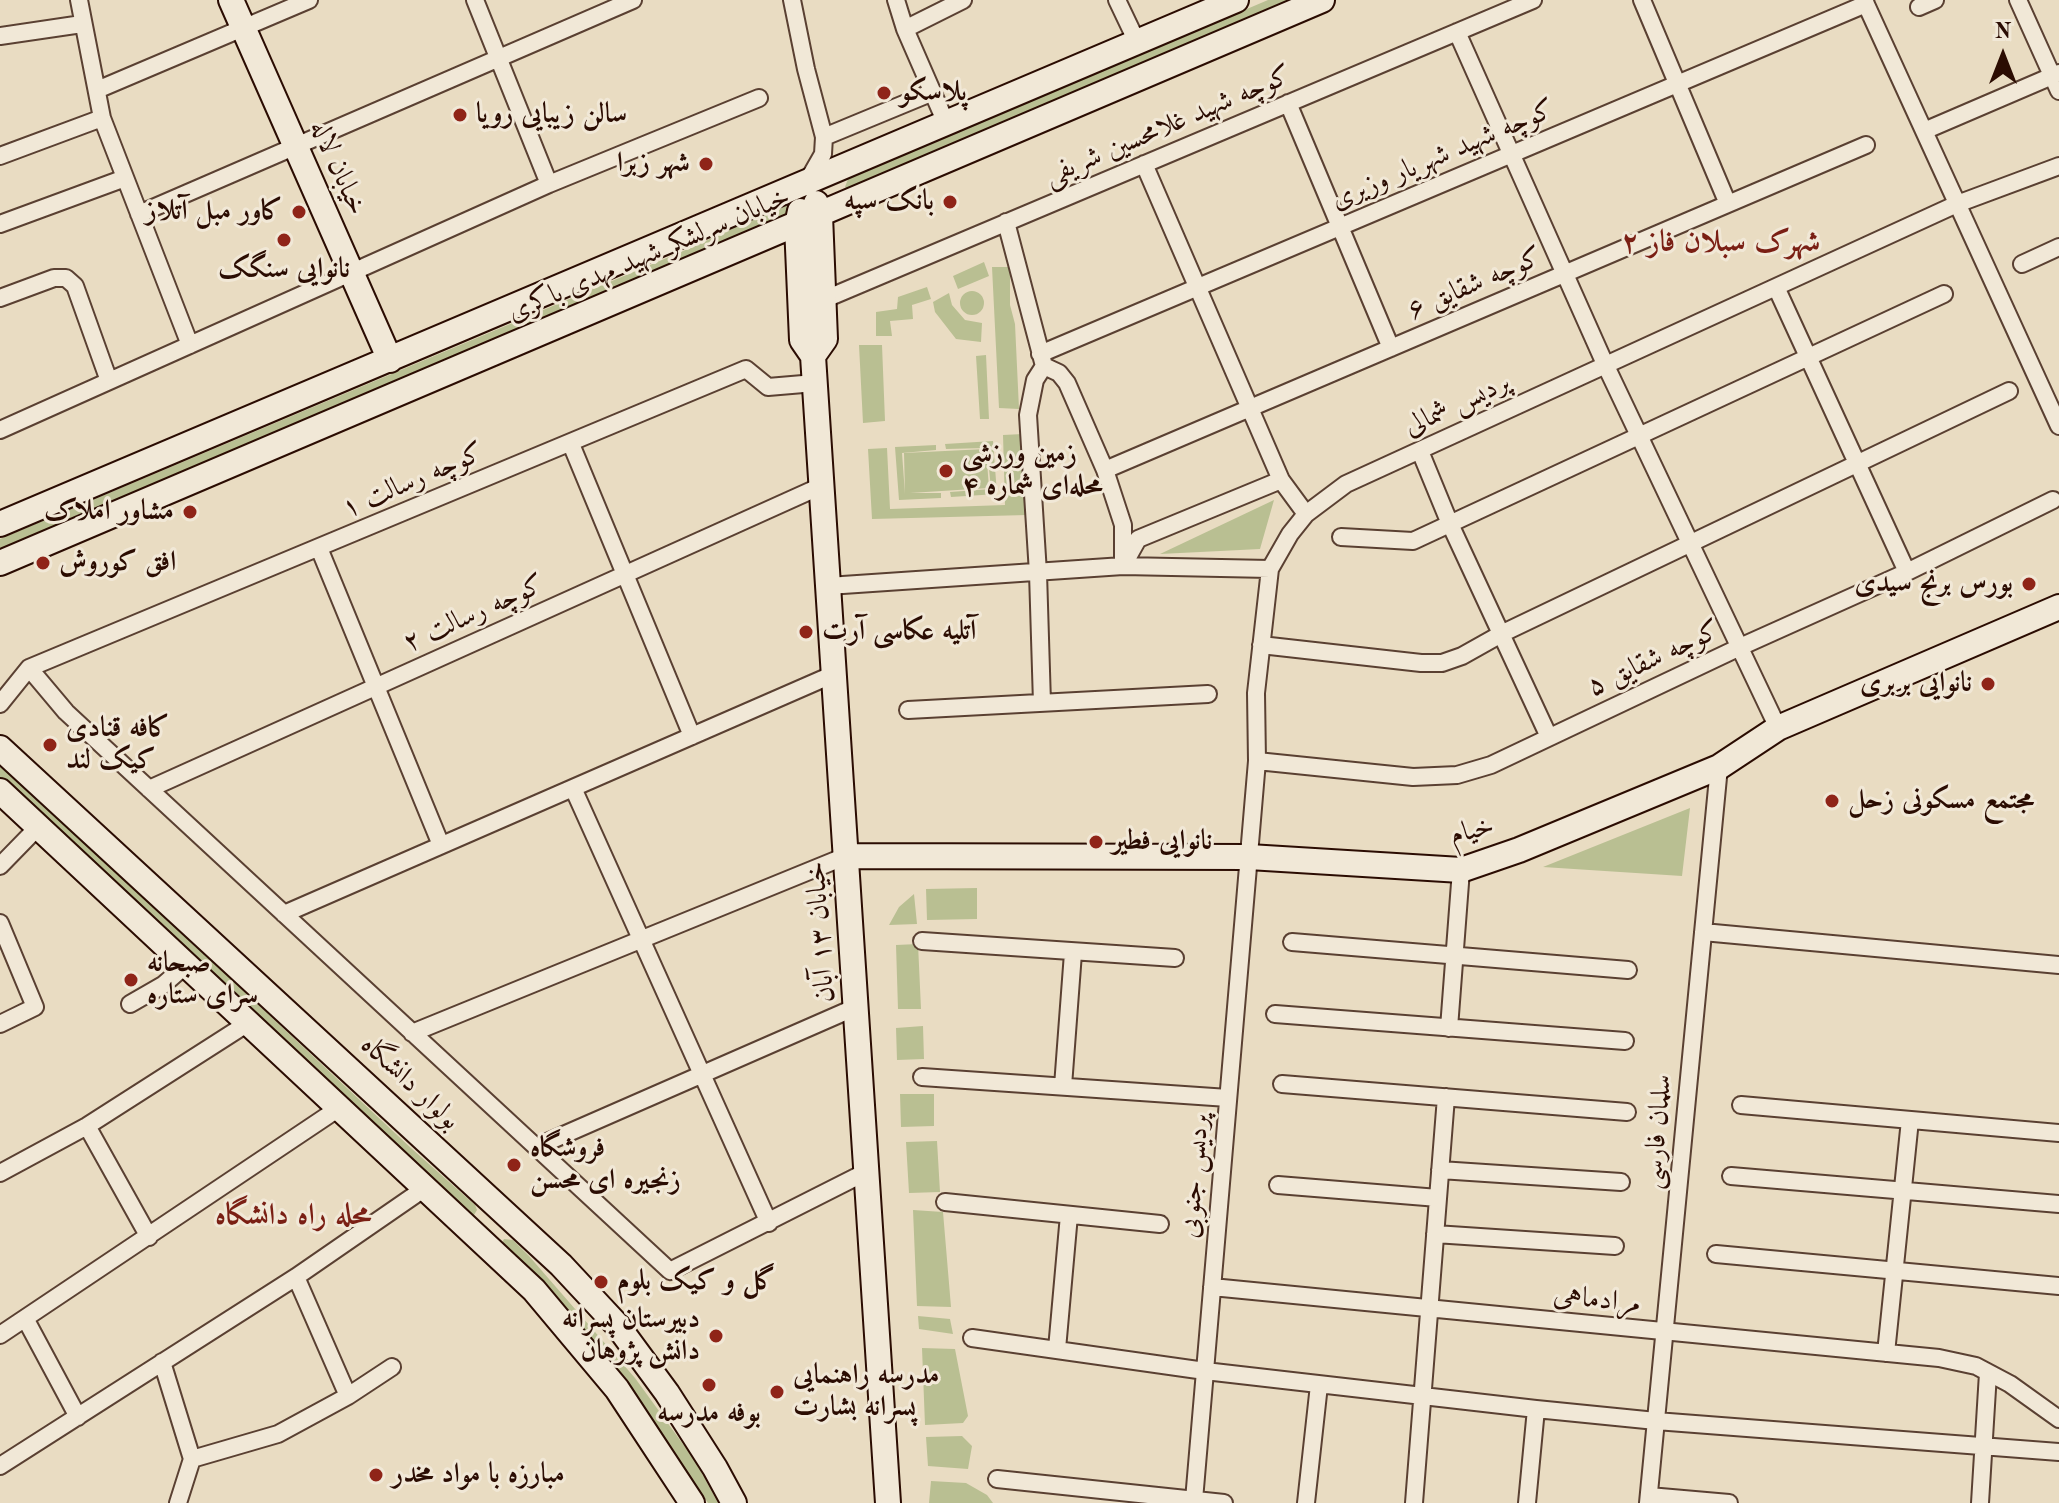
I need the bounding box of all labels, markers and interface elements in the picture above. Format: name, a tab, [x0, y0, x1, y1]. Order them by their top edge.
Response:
north arrow	[1963, 16, 2043, 96]
text: N	[1995, 21, 2011, 43]
street label: کوچه شهید غلامحسین شریفی	[1039, 59, 1297, 193]
place label: پلاسکو	[900, 76, 967, 110]
marker: پلاسکو	[875, 84, 893, 102]
street label: کوچه شهید شهریار وزیری	[1326, 93, 1560, 217]
place label: سالن زیبایی رویا	[476, 98, 627, 132]
marker: سالن زیبایی رویا	[451, 106, 469, 124]
street label: خیابان لاله	[302, 115, 374, 221]
place label: شهر زبرا	[617, 147, 690, 181]
marker: شهر زبرا	[697, 155, 715, 173]
street label: خیابان سرلشکر شهید مهدی باکری	[503, 180, 795, 330]
place label: بانک سپه	[844, 185, 934, 219]
marker: بانک سپه	[941, 193, 959, 211]
place label: کاور مبل آتلاز	[146, 195, 283, 229]
marker: کاور مبل آتلاز	[290, 203, 308, 221]
district label: شهرک سبلان فاز ۲	[1622, 225, 1820, 261]
marker: نانوایی سنگک	[275, 231, 293, 249]
street label: کوچه شقایق ۶	[1403, 241, 1547, 327]
place label: نانوایی سنگک	[218, 253, 350, 287]
street label: پردیس شمالی	[1399, 366, 1515, 444]
street label: کوچه رسالت ۱	[337, 436, 489, 526]
place label: زمین ورزشی محله‌ای شماره ۴	[962, 438, 1102, 504]
marker: زمین ورزشی محله‌ای شماره ۴	[937, 462, 955, 480]
place label: مشاور املاک	[44, 495, 174, 529]
marker: مشاور املاک	[181, 503, 199, 521]
place label: افق کوروش	[59, 546, 176, 580]
marker: افق کوروش	[34, 554, 52, 572]
place label: بورس برنج سیدی	[1854, 567, 2013, 601]
street label: کوچه رسالت ۲	[398, 568, 550, 660]
marker: بورس برنج سیدی	[2020, 575, 2038, 593]
street label: کوچه شقایق ۵	[1582, 614, 1726, 704]
place label: آتلیه عکاسی آرت	[822, 615, 976, 649]
marker: آتلیه عکاسی آرت	[797, 623, 815, 641]
place label: نانوایی بربری	[1860, 667, 1972, 701]
marker: نانوایی بربری	[1979, 675, 1997, 693]
place label: کافه قنادی کیک لند	[66, 712, 170, 778]
marker: کافه قنادی کیک لند	[41, 736, 59, 754]
place label: مجتمع مسکونی زحل	[1848, 784, 2034, 818]
marker: مجتمع مسکونی زحل	[1823, 792, 1841, 810]
street label: خیام	[1446, 809, 1498, 853]
place label: نانوایی فطیر	[1112, 825, 1212, 859]
marker: نانوایی فطیر	[1087, 833, 1105, 851]
street label: خیابان ۱۳ آبان	[799, 860, 843, 1004]
place label: صبحانه سرای ستاره	[147, 947, 258, 1013]
marker: صبحانه سرای ستاره	[122, 971, 140, 989]
street label: بولوار دانشگاه	[353, 1029, 467, 1137]
street label: سلمان فارسی	[1636, 1073, 1680, 1191]
street label: پردیس جنوبی	[1173, 1113, 1217, 1239]
place label: فروشگاه زنجیره ای محسن	[530, 1132, 681, 1198]
marker: فروشگاه زنجیره ای محسن	[505, 1156, 523, 1174]
district label: محله راه دانشگاه	[215, 1198, 371, 1234]
place label: گل و کیک بلوم	[617, 1265, 776, 1299]
marker: گل و کیک بلوم	[592, 1273, 610, 1291]
street label: مرادماهی	[1552, 1279, 1642, 1321]
place label: دبیرستان پسرانه دانش پژوهان	[562, 1303, 700, 1369]
marker: دبیرستان پسرانه دانش پژوهان	[707, 1327, 725, 1345]
place label: مدرسه راهنمایی پسرانه بشارت	[793, 1359, 939, 1425]
marker: بوفه مدرسه	[700, 1376, 718, 1394]
marker: مدرسه راهنمایی پسرانه بشارت	[768, 1383, 786, 1401]
place label: بوفه مدرسه	[657, 1397, 761, 1431]
place label: مبارزه با مواد مخدر	[392, 1458, 565, 1492]
marker: مبارزه با مواد مخدر	[367, 1466, 385, 1484]

